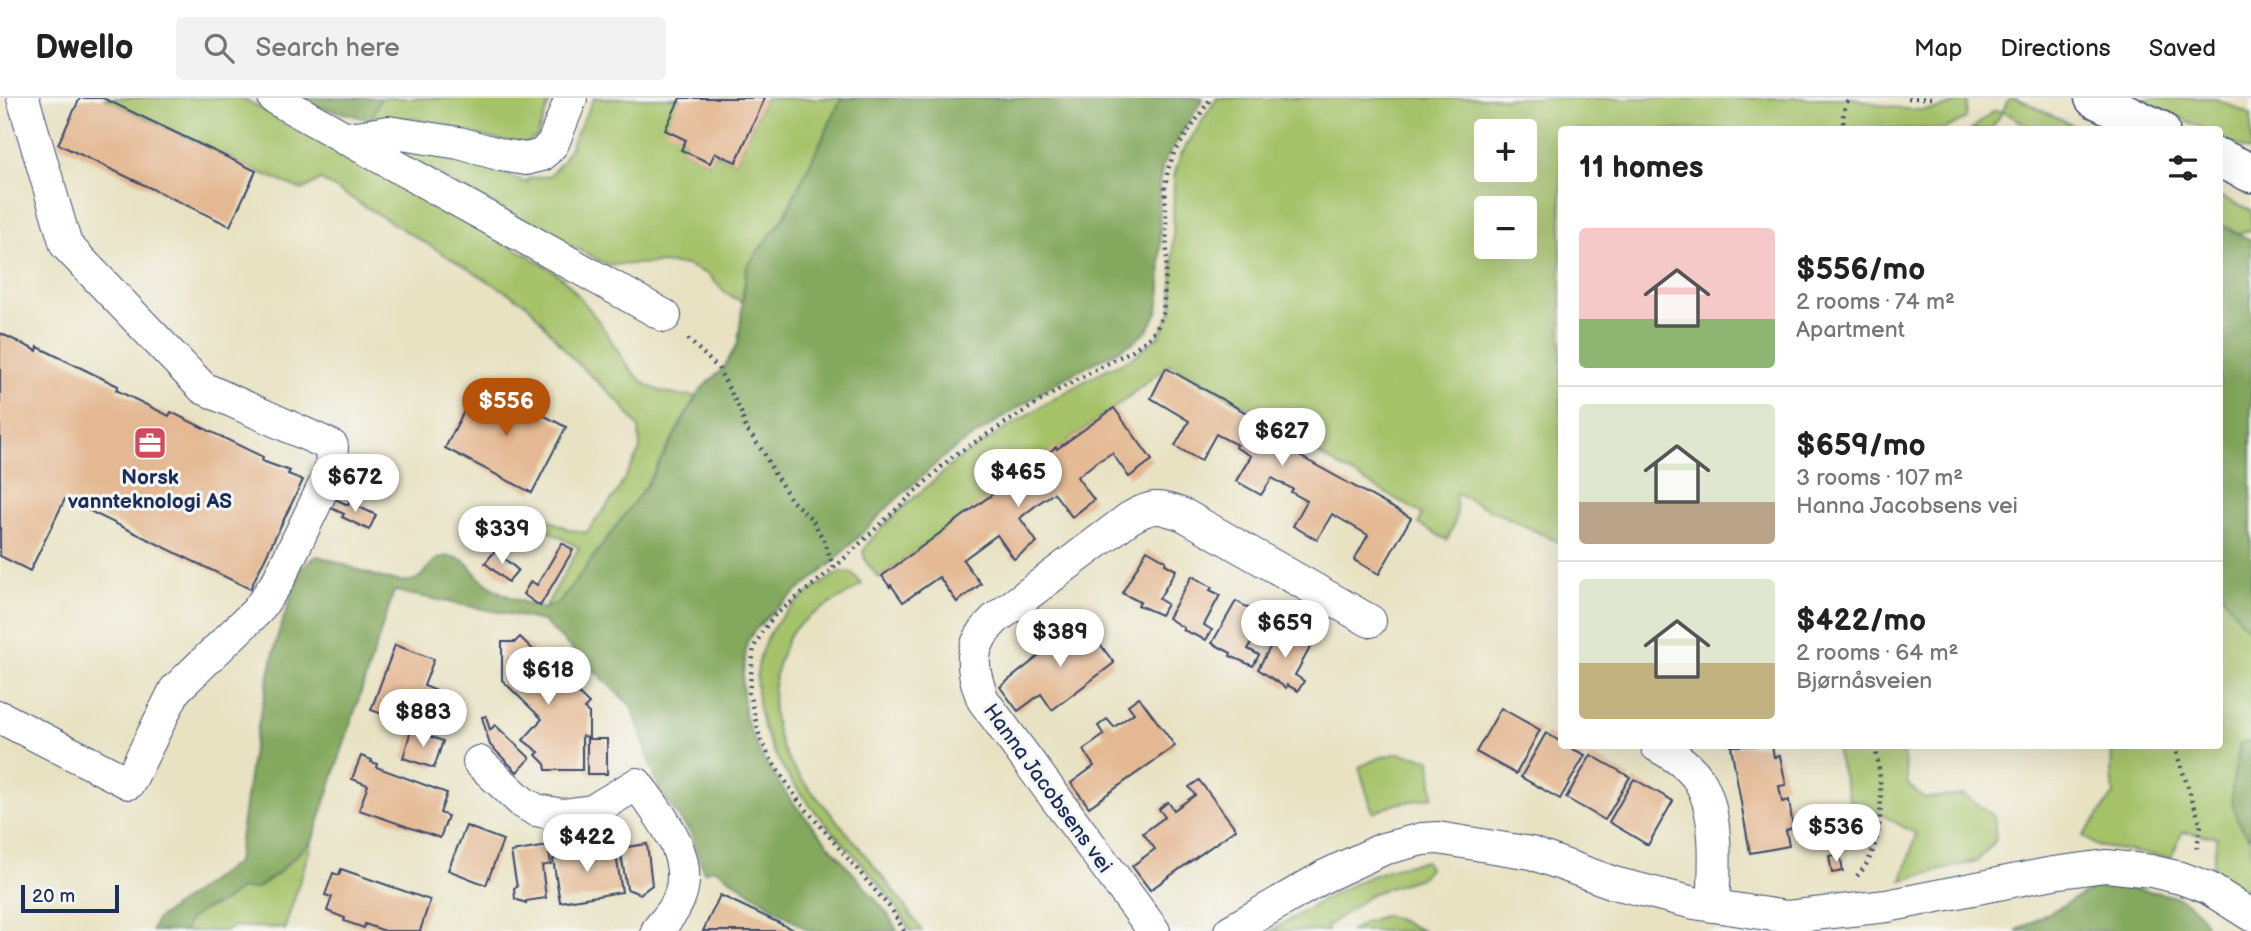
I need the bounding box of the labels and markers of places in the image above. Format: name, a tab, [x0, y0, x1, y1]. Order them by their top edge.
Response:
pin: $556	[465, 378, 547, 438]
pin: $627	[1241, 408, 1323, 468]
office icon: Norsk vannteknologi AS	[131, 424, 169, 462]
pin: $465	[977, 450, 1059, 509]
pin: $672	[314, 454, 396, 514]
place label: Norsk vannteknologi AS	[67, 465, 232, 514]
pin: $339	[461, 506, 543, 566]
pin: $659	[1244, 601, 1326, 660]
pin: $389	[1019, 610, 1101, 669]
pin: $618	[507, 648, 589, 707]
pin: $883	[382, 690, 464, 749]
pin: $536	[1795, 804, 1877, 864]
pin: $422	[546, 814, 628, 874]

